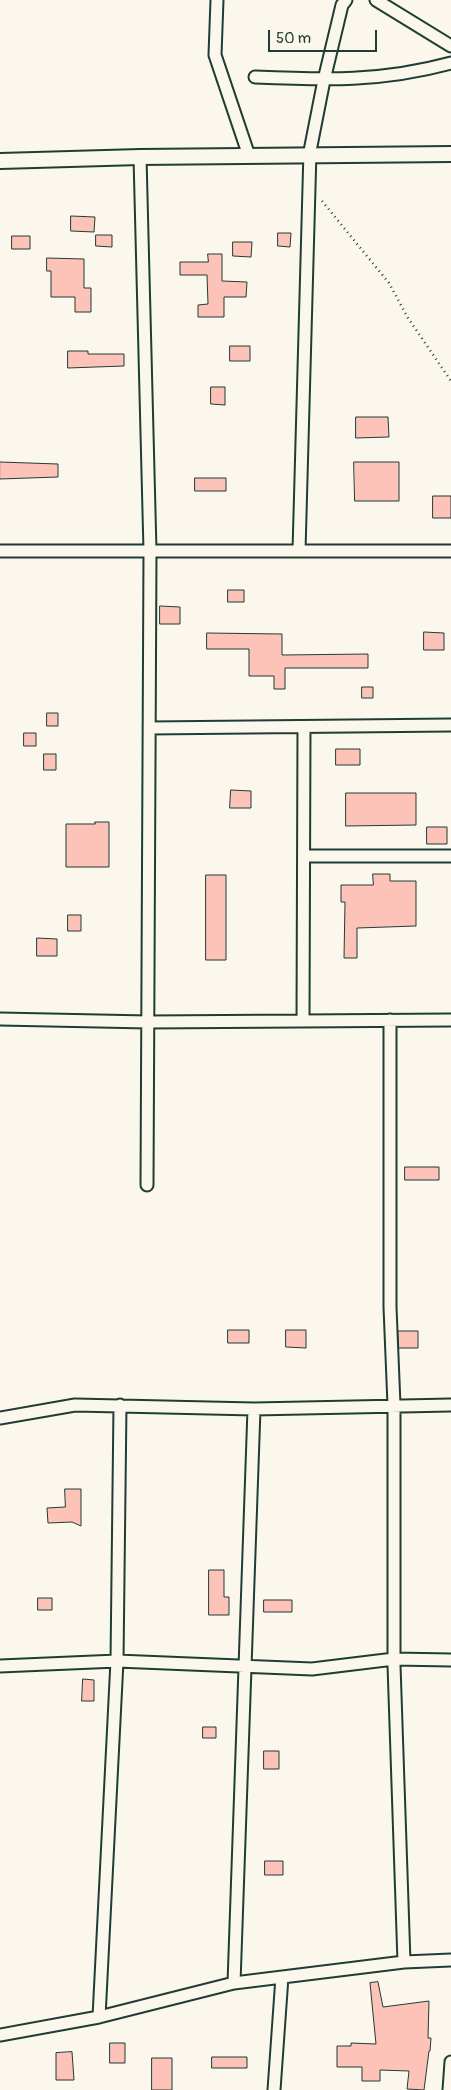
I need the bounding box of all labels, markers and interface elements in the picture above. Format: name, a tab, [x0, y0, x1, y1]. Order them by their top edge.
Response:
scale bar	[271, 20, 380, 52]
text: 50 m	[276, 29, 311, 48]

